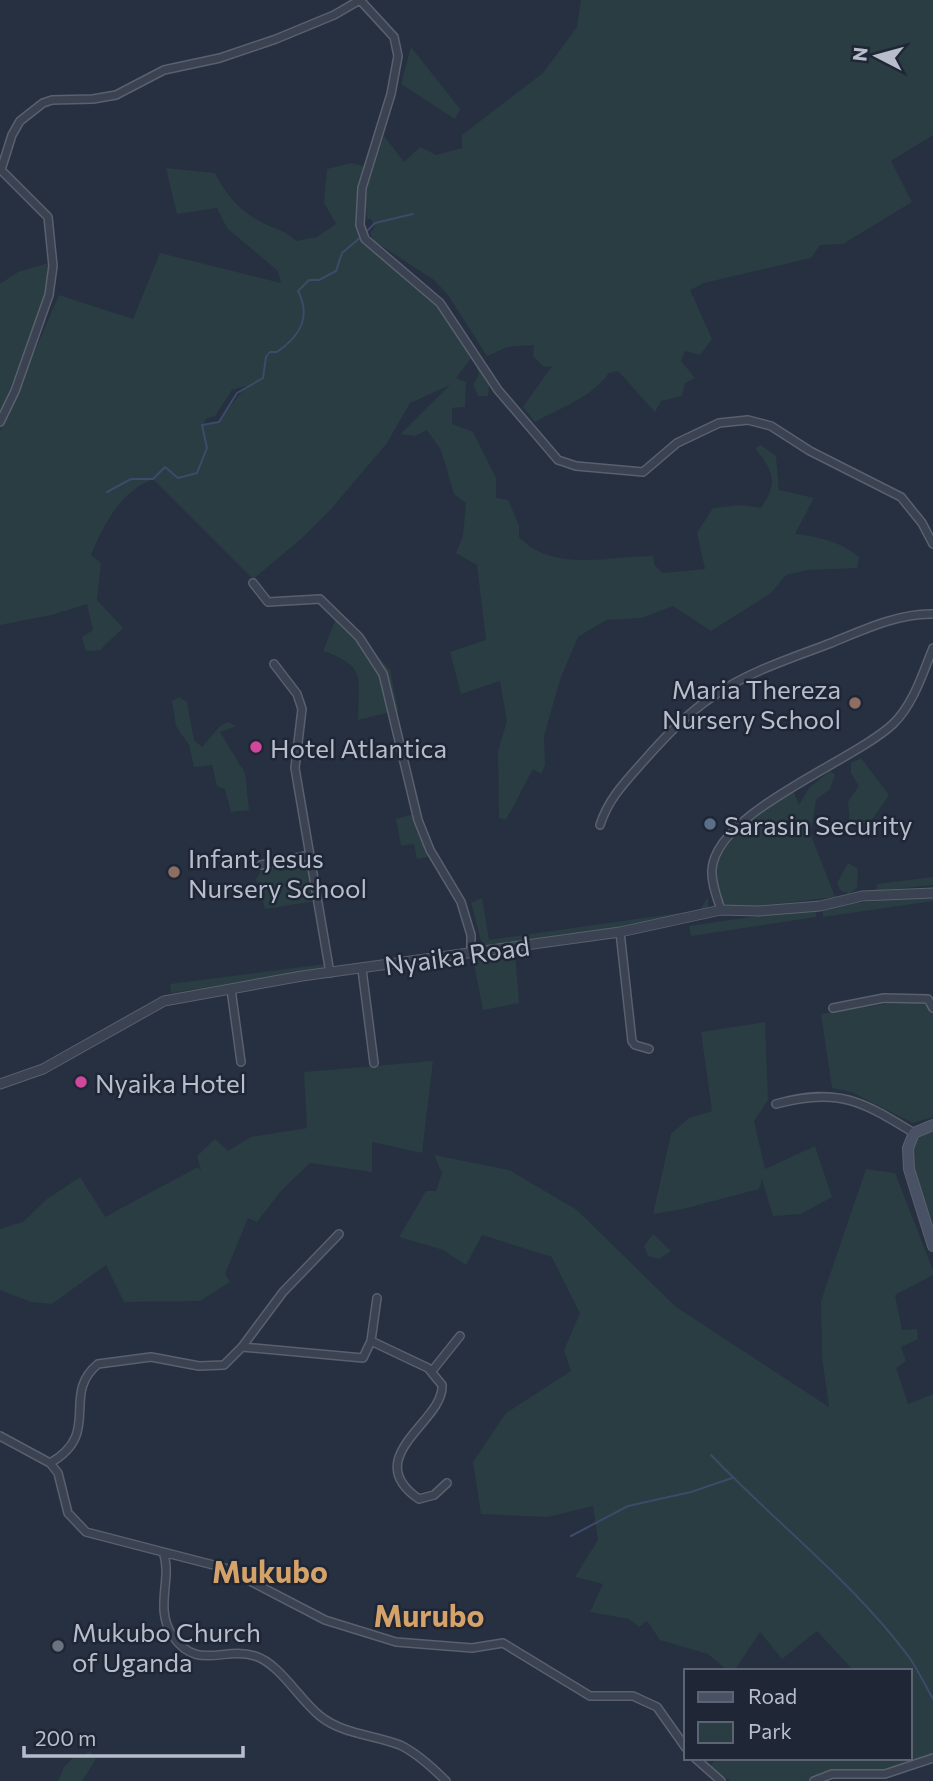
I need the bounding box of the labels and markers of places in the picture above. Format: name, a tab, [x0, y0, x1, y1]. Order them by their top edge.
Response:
place label: Maria Thereza Nursery School	[662, 673, 841, 734]
marker: Maria Thereza Nursery School	[847, 695, 863, 711]
place label: Hotel Atlantica	[270, 732, 447, 763]
marker: Hotel Atlantica	[248, 739, 264, 755]
place label: Sarasin Security	[724, 809, 913, 840]
marker: Sarasin Security	[702, 816, 718, 832]
place label: Infant Jesus Nursery School	[188, 842, 367, 903]
marker: Infant Jesus Nursery School	[166, 864, 182, 880]
place label: Nyaika Hotel	[95, 1067, 246, 1098]
marker: Nyaika Hotel	[73, 1074, 89, 1090]
place label: Mukubo Church of Uganda	[72, 1616, 261, 1677]
marker: Mukubo Church of Uganda	[50, 1638, 66, 1654]

